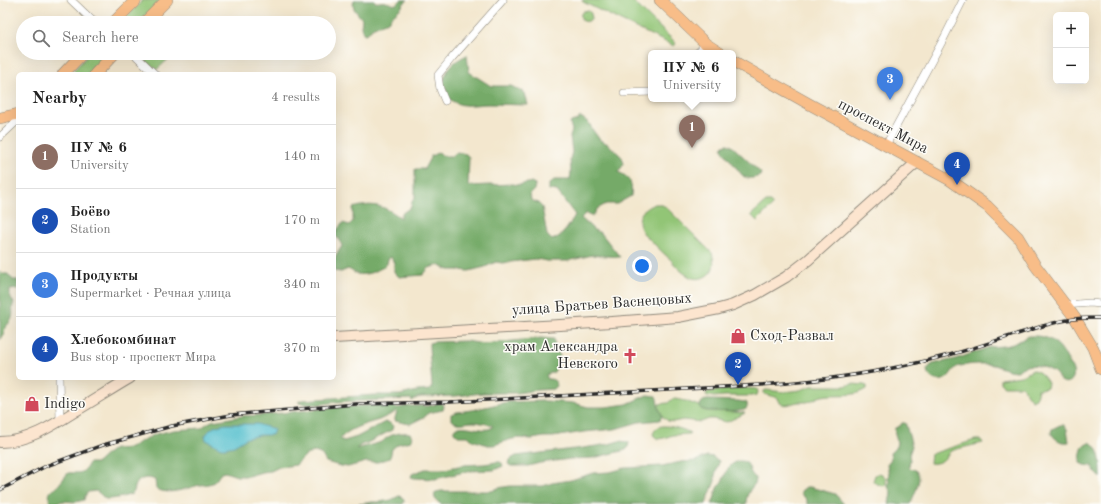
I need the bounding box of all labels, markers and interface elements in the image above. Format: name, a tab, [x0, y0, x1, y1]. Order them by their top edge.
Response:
map controls	[1053, 12, 1089, 84]
button: +	[1053, 12, 1089, 48]
search box	[16, 16, 336, 60]
icon: search	[30, 27, 52, 49]
text: Search here	[62, 31, 139, 46]
button: −	[1053, 48, 1089, 84]
popup	[648, 50, 736, 102]
text: ПУ № 6	[663, 61, 719, 76]
pin: 3	[877, 67, 903, 100]
text: University	[663, 79, 721, 92]
text: Nearby	[32, 90, 87, 107]
text: 4 results	[271, 91, 320, 104]
street label: проспект Мира	[835, 97, 931, 157]
pin: 1	[679, 115, 705, 148]
text: ПУ № 6	[70, 141, 127, 156]
text: 1	[41, 150, 49, 163]
text: 140 m	[283, 150, 320, 163]
pin: 4	[944, 152, 970, 185]
text: University	[70, 159, 129, 172]
text: Боёво	[70, 205, 110, 220]
text: 2	[41, 214, 49, 227]
text: 170 m	[283, 214, 320, 227]
text: Station	[70, 223, 111, 236]
your location	[632, 256, 652, 276]
text: Продукты	[70, 269, 138, 284]
text: 3	[41, 278, 49, 291]
text: 340 m	[283, 278, 320, 291]
text: Supermarket · Речная улица	[70, 287, 231, 300]
street label: улица Братьев Васнецовых	[511, 291, 693, 319]
shop icon: Сход-Развал	[729, 327, 747, 345]
place label: Сход-Развал	[750, 329, 834, 344]
text: Хлебокомбинат	[70, 333, 176, 348]
place label: храм Александра Невского	[504, 340, 619, 372]
text: 4	[41, 342, 49, 355]
text: 370 m	[283, 342, 320, 355]
church icon: храм Александра Невского	[621, 347, 639, 365]
text: Bus stop · проспект Мира	[70, 351, 216, 364]
pin: 2	[725, 352, 751, 385]
shop icon: Indigo	[23, 395, 41, 413]
place label: Indigo	[44, 397, 85, 412]

